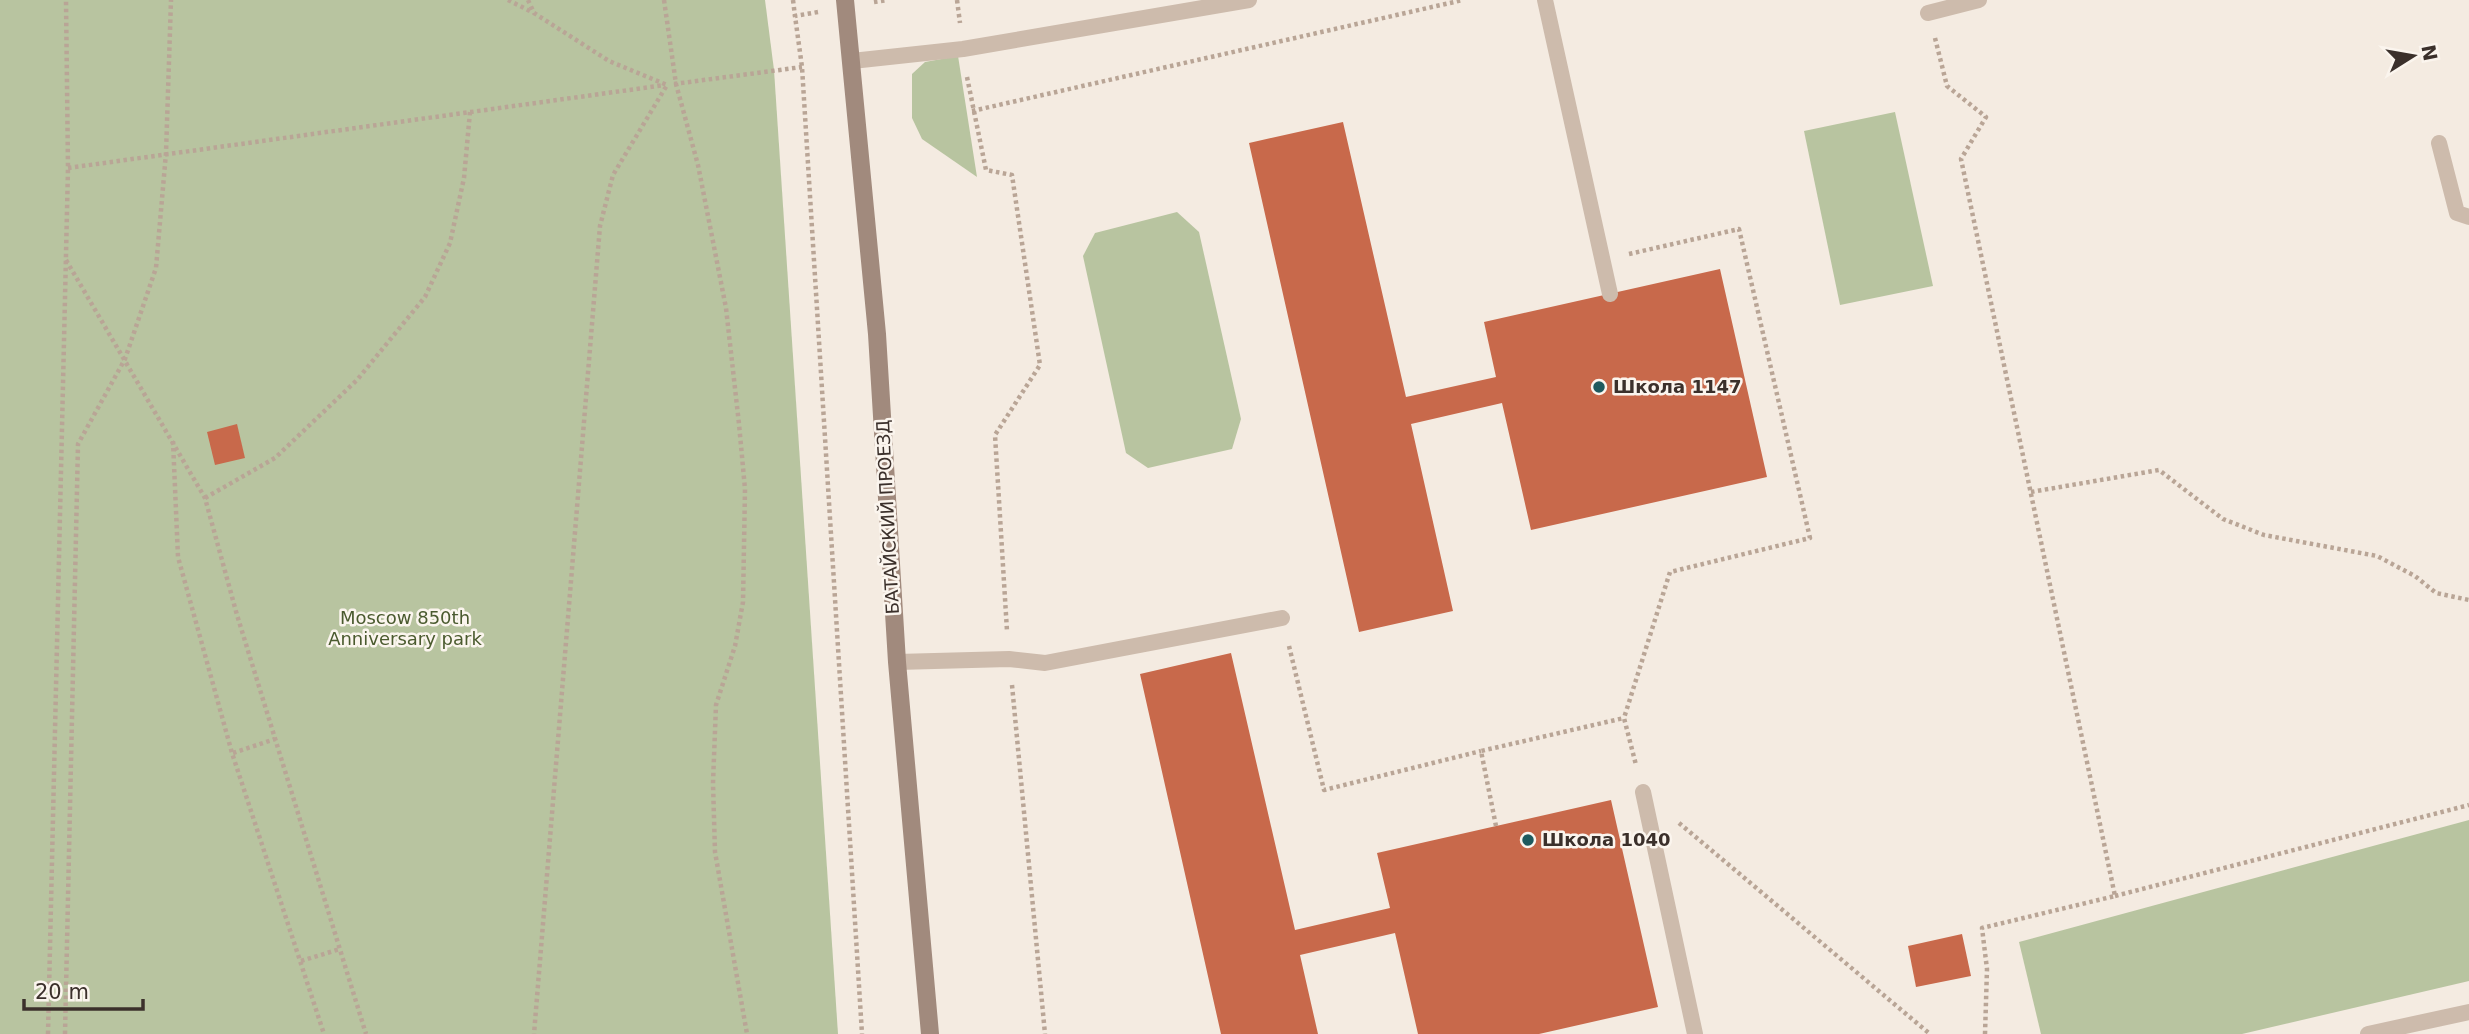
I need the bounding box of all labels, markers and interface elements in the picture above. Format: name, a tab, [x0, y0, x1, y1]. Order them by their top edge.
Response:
north arrow	[2378, 21, 2448, 91]
text: N	[2417, 43, 2442, 63]
place label: Школа 1147	[1613, 376, 1742, 397]
marker: Школа 1147	[1591, 379, 1607, 395]
street label: БАТАЙСКИЙ ПРОЕЗД	[872, 419, 903, 615]
park label: Moscow 850th Anniversary park	[328, 607, 482, 649]
place label: Школа 1040	[1542, 829, 1671, 850]
marker: Школа 1040	[1520, 832, 1536, 848]
scale bar	[24, 968, 144, 1012]
text: 20 m	[35, 980, 89, 1004]

